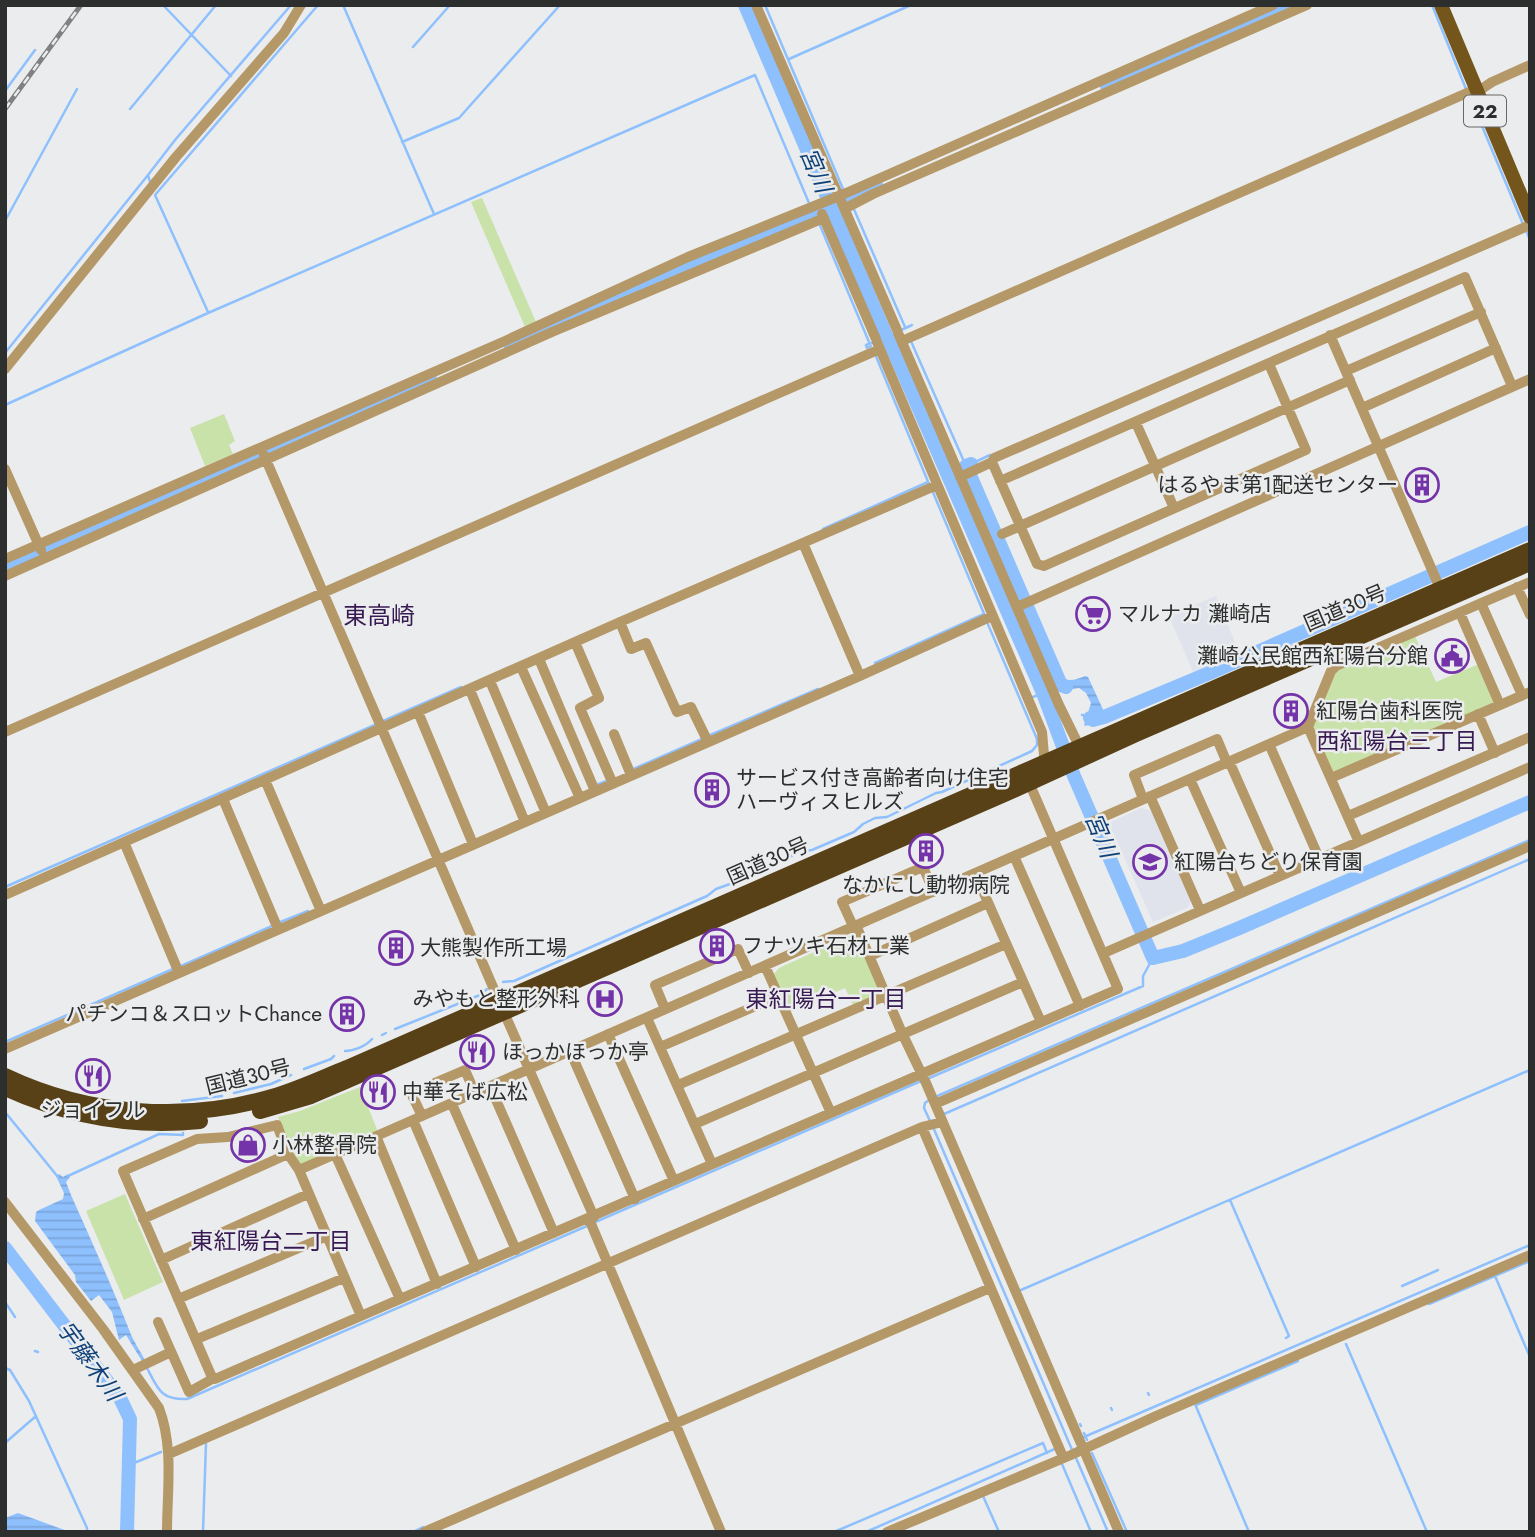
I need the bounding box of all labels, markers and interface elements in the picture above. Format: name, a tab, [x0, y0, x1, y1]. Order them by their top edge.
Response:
road number: 22	[1464, 96, 1506, 127]
water label: 宮川	[791, 142, 842, 201]
building icon: はるやま第1配送センター	[1403, 466, 1441, 504]
place label: はるやま第1配送センター	[1158, 470, 1398, 500]
street label: 国道30号	[1299, 577, 1391, 639]
supermarket icon: マルナカ 灘崎店	[1074, 595, 1112, 633]
district label: 東高崎	[343, 598, 415, 633]
place label: マルナカ 灘崎店	[1118, 599, 1271, 629]
public building icon: 灘崎公民館西紅陽台分館	[1433, 637, 1471, 675]
place label: 灘崎公民館西紅陽台分館	[1197, 641, 1428, 671]
building icon: 紅陽台歯科医院	[1272, 692, 1310, 730]
place label: 紅陽台歯科医院	[1316, 696, 1463, 726]
district label: 西紅陽台三丁目	[1317, 724, 1478, 758]
place label: サービス付き高齢者向け住宅 ハーヴィスヒルズ	[736, 763, 1009, 817]
building icon: サービス付き高齢者向け住宅 ハーヴィスヒルズ	[693, 771, 731, 809]
water label: 宮川	[1076, 807, 1127, 866]
street label: 国道30号	[722, 830, 814, 892]
building icon: なかにし動物病院	[907, 832, 945, 870]
school or university icon: 紅陽台ちどり保育園	[1131, 843, 1169, 881]
place label: 紅陽台ちどり保育園	[1174, 847, 1363, 877]
place label: なかにし動物病院	[842, 870, 1010, 900]
building icon: フナツキ石材工業	[698, 927, 736, 965]
building icon: 大熊製作所工場	[377, 929, 415, 967]
place label: フナツキ石材工業	[742, 931, 910, 961]
place label: 大熊製作所工場	[420, 933, 567, 963]
hospital icon: みやもと整形外科	[586, 980, 624, 1018]
district label: 東紅陽台一丁目	[746, 982, 907, 1016]
place label: みやもと整形外科	[412, 984, 580, 1014]
building icon: パチンコ＆スロットChance	[328, 995, 366, 1033]
place label: パチンコ＆スロットChance	[66, 999, 322, 1029]
restaurant icon: ほっかほっか亭	[458, 1033, 496, 1071]
place label: ほっかほっか亭	[502, 1037, 649, 1067]
street label: 国道30号	[202, 1052, 294, 1102]
restaurant icon: ジョイフル	[74, 1057, 112, 1095]
restaurant icon: 中華そば広松	[359, 1073, 397, 1111]
place label: 中華そば広松	[402, 1077, 528, 1107]
place label: ジョイフル	[41, 1095, 146, 1125]
shop icon: 小林整骨院	[229, 1126, 267, 1164]
place label: 小林整骨院	[272, 1130, 377, 1160]
district label: 東紅陽台二丁目	[191, 1224, 352, 1258]
water label: 宇藤木川	[49, 1314, 133, 1411]

